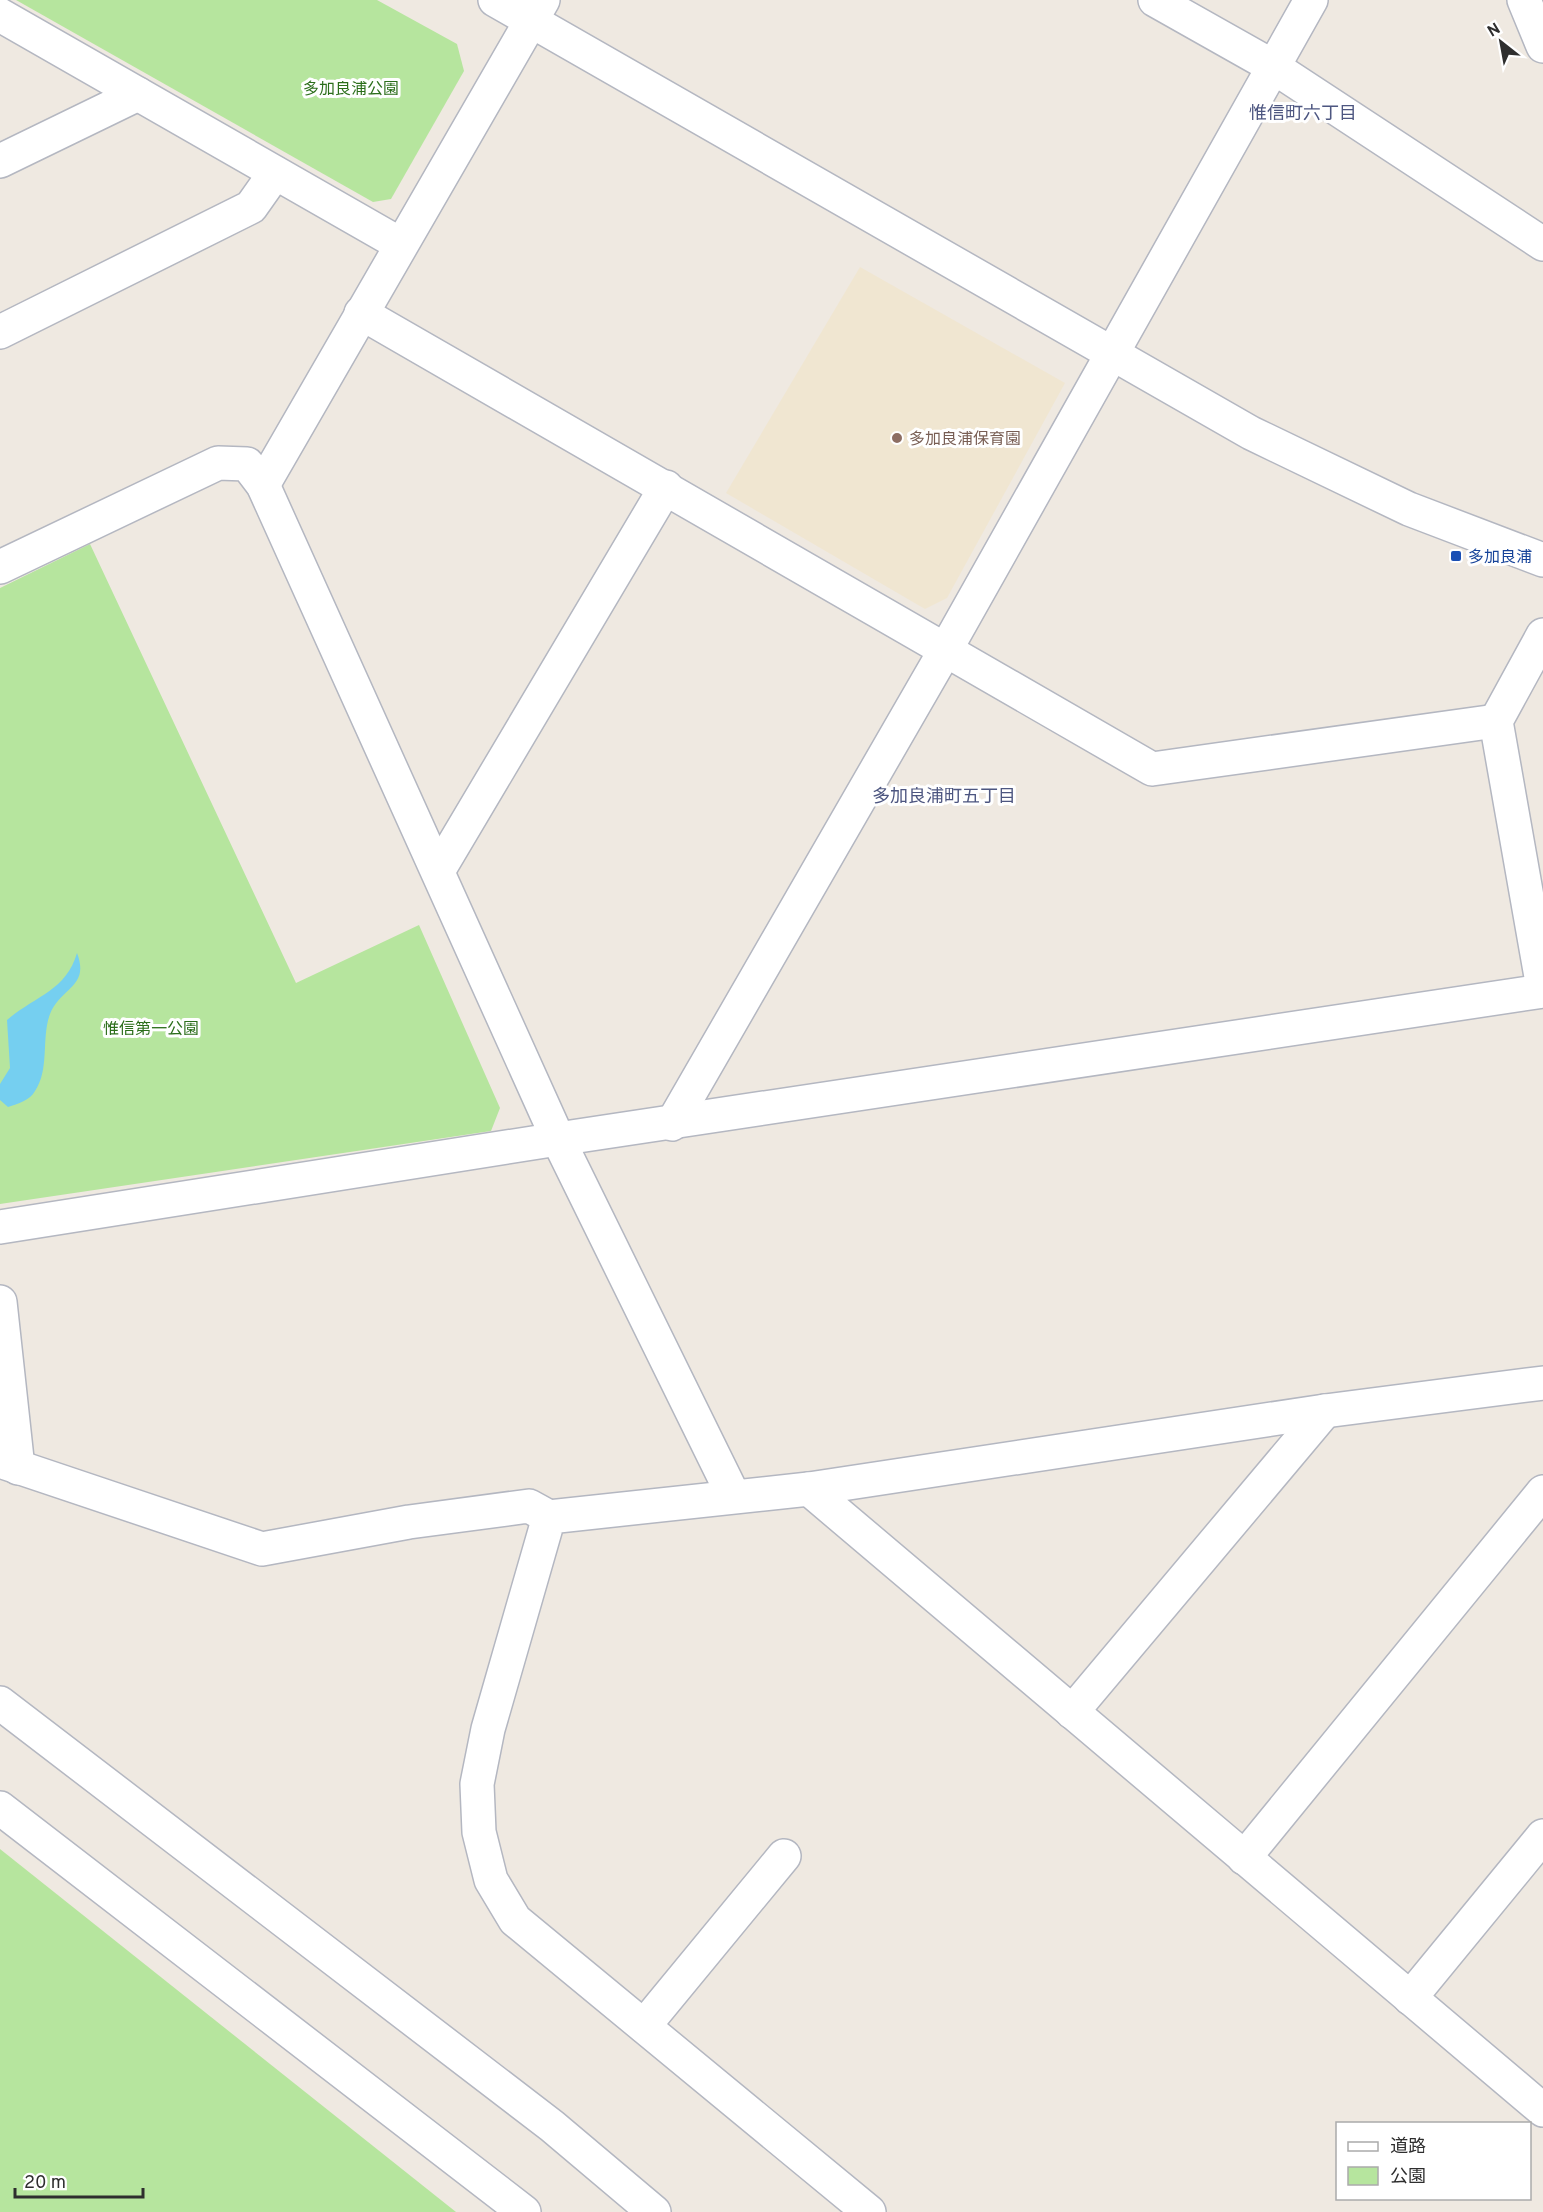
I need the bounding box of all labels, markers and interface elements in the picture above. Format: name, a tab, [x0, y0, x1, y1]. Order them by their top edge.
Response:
north arrow	[1471, 12, 1531, 72]
text: N	[1484, 19, 1504, 42]
park label: 多加良浦公園	[303, 80, 399, 100]
district label: 惟信町六丁目	[1249, 103, 1357, 126]
place label: 多加良浦保育園	[909, 430, 1021, 450]
marker: 多加良浦保育園	[890, 431, 904, 445]
place label: 多加良浦	[1468, 548, 1532, 568]
marker: 多加良浦	[1449, 549, 1463, 563]
district label: 多加良浦町五丁目	[872, 786, 1016, 809]
park label: 惟信第一公園	[103, 1020, 199, 1040]
legend	[1336, 2122, 1531, 2200]
text: 道路	[1390, 2136, 1426, 2159]
scale bar	[15, 2161, 142, 2199]
text: 公園	[1390, 2166, 1426, 2189]
text: 20 m	[24, 2172, 66, 2195]

